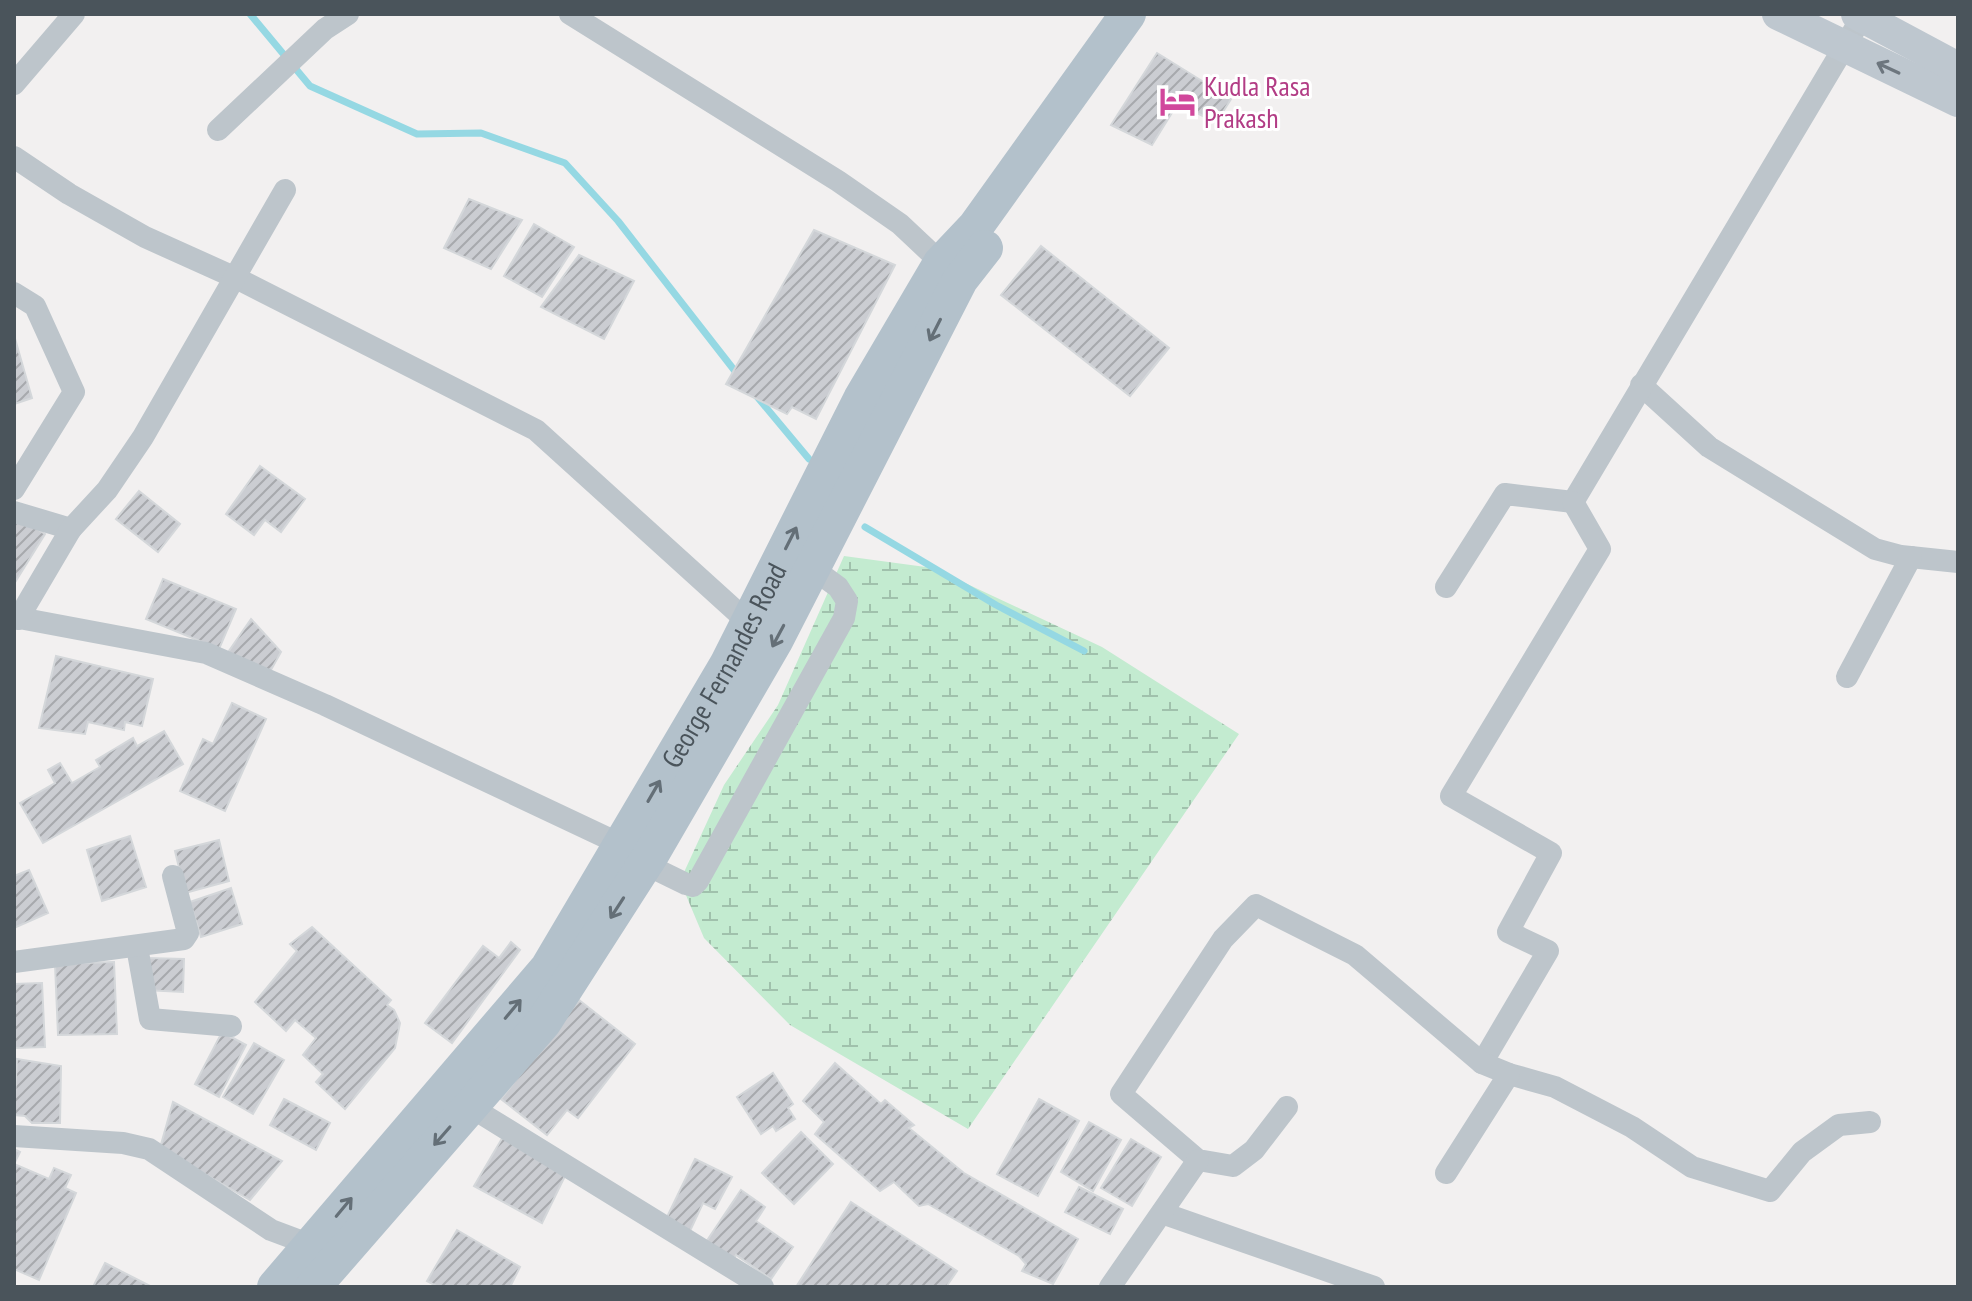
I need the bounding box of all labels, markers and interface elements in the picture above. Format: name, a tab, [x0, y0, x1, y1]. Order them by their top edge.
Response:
one-way arrow	[1876, 60, 1900, 75]
place label: Kudla Rasa Prakash	[1204, 67, 1310, 136]
hotel icon: Kudla Rasa Prakash	[1159, 82, 1197, 120]
one-way arrow	[926, 317, 942, 341]
one-way arrow	[784, 527, 800, 551]
street label: George Fernandes Road	[652, 556, 794, 774]
one-way arrow	[769, 624, 785, 647]
one-way arrow	[646, 780, 662, 803]
one-way arrow	[608, 896, 624, 919]
one-way arrow	[504, 999, 522, 1019]
one-way arrow	[433, 1125, 451, 1145]
one-way arrow	[335, 1197, 353, 1217]

